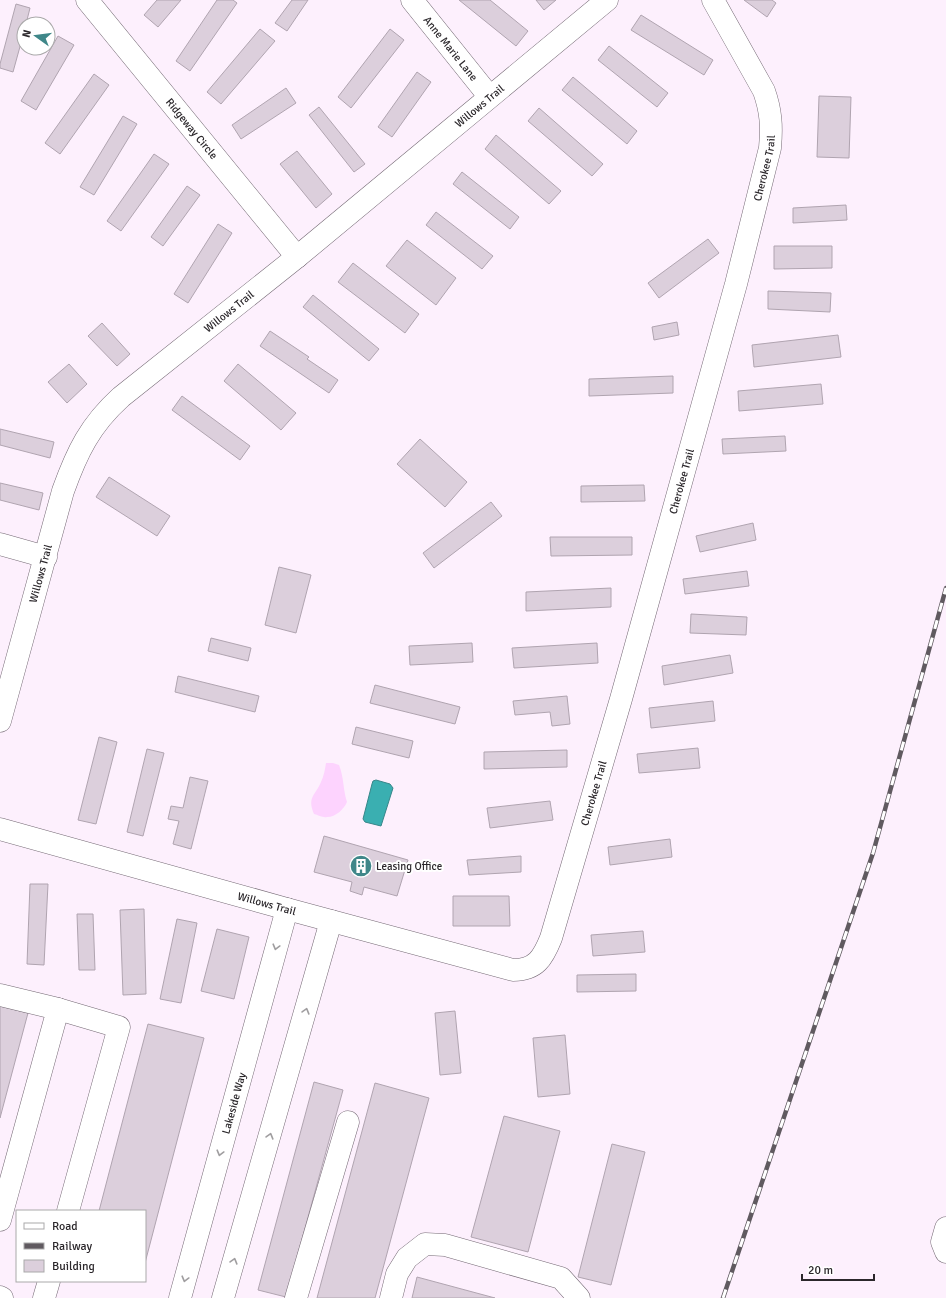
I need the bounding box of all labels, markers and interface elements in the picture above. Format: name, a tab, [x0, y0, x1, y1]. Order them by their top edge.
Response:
street label: Anne Marie Lane	[421, 13, 481, 83]
north arrow	[16, 16, 56, 56]
text: N	[20, 28, 34, 39]
street label: Willows Trail	[452, 82, 507, 130]
street label: Ridgeway Circle	[163, 95, 221, 162]
street label: Cherokee Trail	[750, 135, 777, 202]
street label: Willows Trail	[201, 287, 256, 335]
street label: Cherokee Trail	[666, 447, 697, 515]
street label: Willows Trail	[26, 543, 55, 604]
street label: Cherokee Trail	[578, 759, 609, 827]
building icon: Leasing Office	[348, 853, 374, 879]
place label: Leasing Office	[376, 860, 442, 873]
street label: Willows Trail	[236, 889, 297, 918]
one-way arrow	[273, 944, 281, 950]
one-way arrow	[301, 1007, 310, 1014]
street label: Lakeside Way	[219, 1070, 248, 1135]
one-way arrow	[265, 1132, 274, 1139]
one-way arrow	[216, 1150, 225, 1157]
legend	[16, 1210, 146, 1282]
text: Road	[52, 1219, 78, 1234]
text: Railway	[52, 1239, 92, 1254]
scale bar	[802, 1256, 874, 1282]
one-way arrow	[229, 1257, 238, 1264]
text: Building	[52, 1259, 95, 1274]
text: 20 m	[808, 1263, 833, 1278]
one-way arrow	[181, 1275, 190, 1282]

